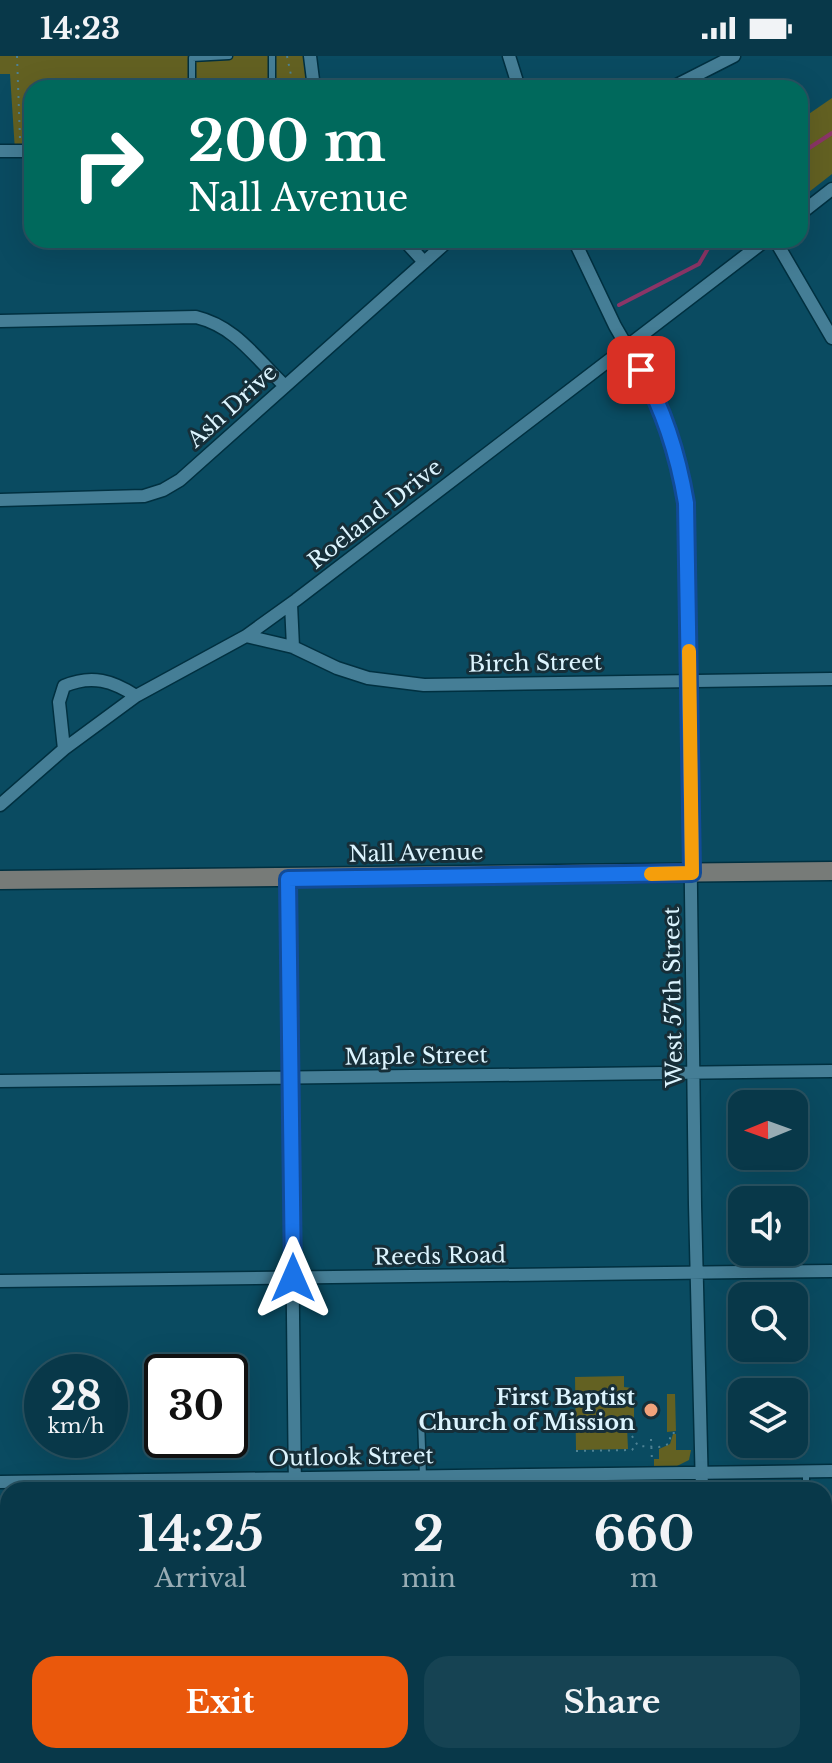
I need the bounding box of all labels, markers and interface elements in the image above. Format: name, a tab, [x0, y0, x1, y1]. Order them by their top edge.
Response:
text: 14:23	[40, 10, 120, 47]
text: 200 m	[188, 107, 386, 176]
icon: right	[56, 112, 160, 216]
text: Nall Avenue	[188, 176, 408, 221]
pin	[607, 336, 675, 404]
icon: arrive	[619, 348, 663, 392]
street label: Ash Drive	[181, 359, 282, 454]
street label: Roeland Drive	[303, 453, 447, 575]
street label: Birch Street	[468, 648, 603, 678]
street label: Nall Avenue	[348, 838, 484, 868]
street label: West 57th Street	[658, 906, 688, 1089]
street label: Maple Street	[344, 1041, 489, 1071]
north arrow	[728, 1090, 808, 1170]
map controls	[728, 1090, 808, 1458]
button: sound	[728, 1186, 808, 1266]
position arrow	[251, 1236, 335, 1320]
street label: Reeds Road	[374, 1241, 506, 1271]
button: search	[728, 1282, 808, 1362]
speed limit sign: 30	[144, 1354, 248, 1458]
text: 28	[50, 1371, 102, 1421]
button: layers	[728, 1378, 808, 1458]
place label: First Baptist Church of Mission	[419, 1384, 636, 1436]
marker: First Baptist Church of Mission	[642, 1401, 660, 1419]
text: km/h	[48, 1414, 104, 1438]
street label: Outlook Street	[268, 1442, 435, 1472]
text: 14:25	[138, 1504, 264, 1564]
text: 2	[413, 1504, 444, 1564]
text: 660	[593, 1504, 694, 1564]
text: Arrival	[155, 1562, 247, 1594]
text: min	[401, 1562, 456, 1594]
text: m	[630, 1562, 658, 1594]
button: Exit	[32, 1656, 408, 1748]
button: Share	[424, 1656, 800, 1748]

